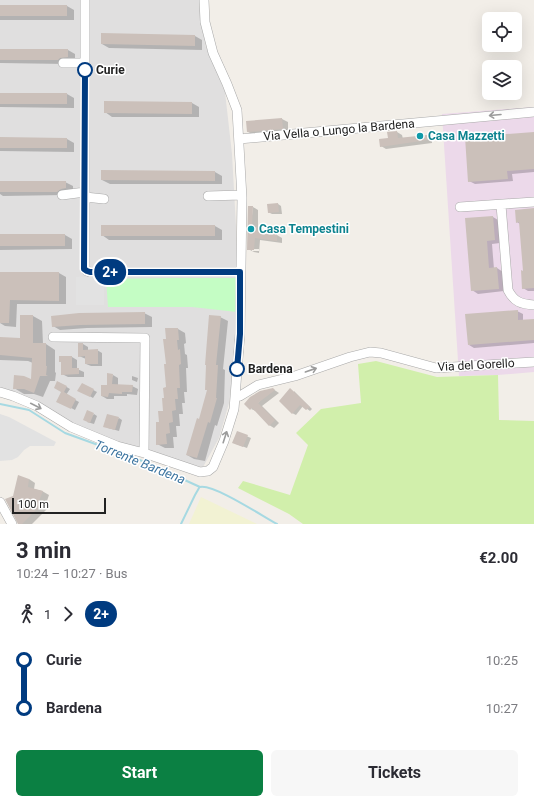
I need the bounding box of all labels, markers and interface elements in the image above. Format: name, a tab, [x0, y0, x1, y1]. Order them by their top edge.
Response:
map controls	[482, 12, 522, 100]
button: locate	[482, 12, 522, 52]
button: layers	[482, 60, 522, 100]
marker: Curie	[77, 62, 93, 78]
place label: Curie	[96, 63, 125, 77]
one-way arrow	[489, 112, 502, 119]
street label: Via Vella o Lungo la Bardena	[263, 116, 415, 144]
place label: Casa Mazzetti	[428, 129, 505, 143]
marker: Casa Mazzetti	[415, 131, 425, 141]
place label: Casa Tempestini	[259, 222, 349, 236]
marker: Casa Tempestini	[246, 224, 256, 234]
line badge: 2+	[92, 259, 128, 285]
text: 2+	[102, 264, 118, 280]
street label: Via del Gorello	[437, 356, 515, 374]
marker: Bardena	[229, 361, 245, 377]
place label: Bardena	[248, 362, 293, 376]
one-way arrow	[305, 366, 317, 374]
one-way arrow	[30, 403, 42, 410]
one-way arrow	[222, 431, 230, 443]
water label: Torrente Bardena	[92, 437, 188, 487]
scale bar	[12, 496, 106, 515]
text: 100 m	[18, 498, 49, 511]
text: 3 min	[16, 538, 71, 563]
text: €2.00	[479, 549, 518, 567]
text: 10:24 – 10:27 · Bus	[16, 566, 128, 581]
icon: walk	[16, 603, 38, 625]
icon: forward	[57, 603, 79, 625]
text: 2+	[93, 606, 109, 622]
text: 1	[44, 607, 51, 622]
text: Curie	[46, 651, 82, 669]
text: 10:25	[486, 653, 518, 668]
text: Bardena	[46, 699, 102, 717]
text: 10:27	[486, 701, 518, 716]
button: Start	[16, 750, 263, 796]
button: Tickets	[271, 750, 518, 796]

